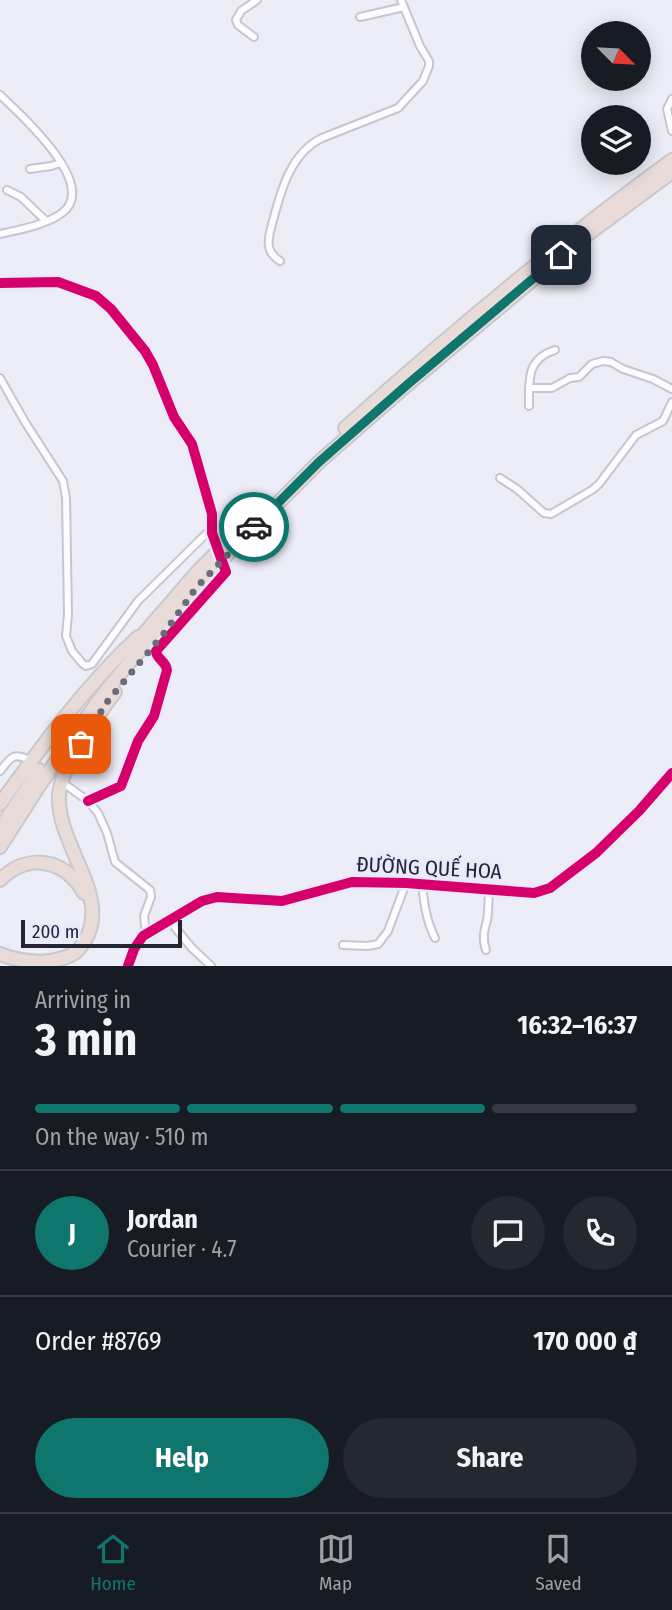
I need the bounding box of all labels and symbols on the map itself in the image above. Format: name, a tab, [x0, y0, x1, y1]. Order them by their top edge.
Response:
north arrow	[581, 21, 651, 91]
pin	[531, 225, 591, 285]
courier	[219, 492, 289, 562]
pin	[51, 714, 111, 774]
street label: ĐƯỜNG QUẾ HOA	[356, 850, 502, 885]
scale bar	[21, 917, 182, 949]

